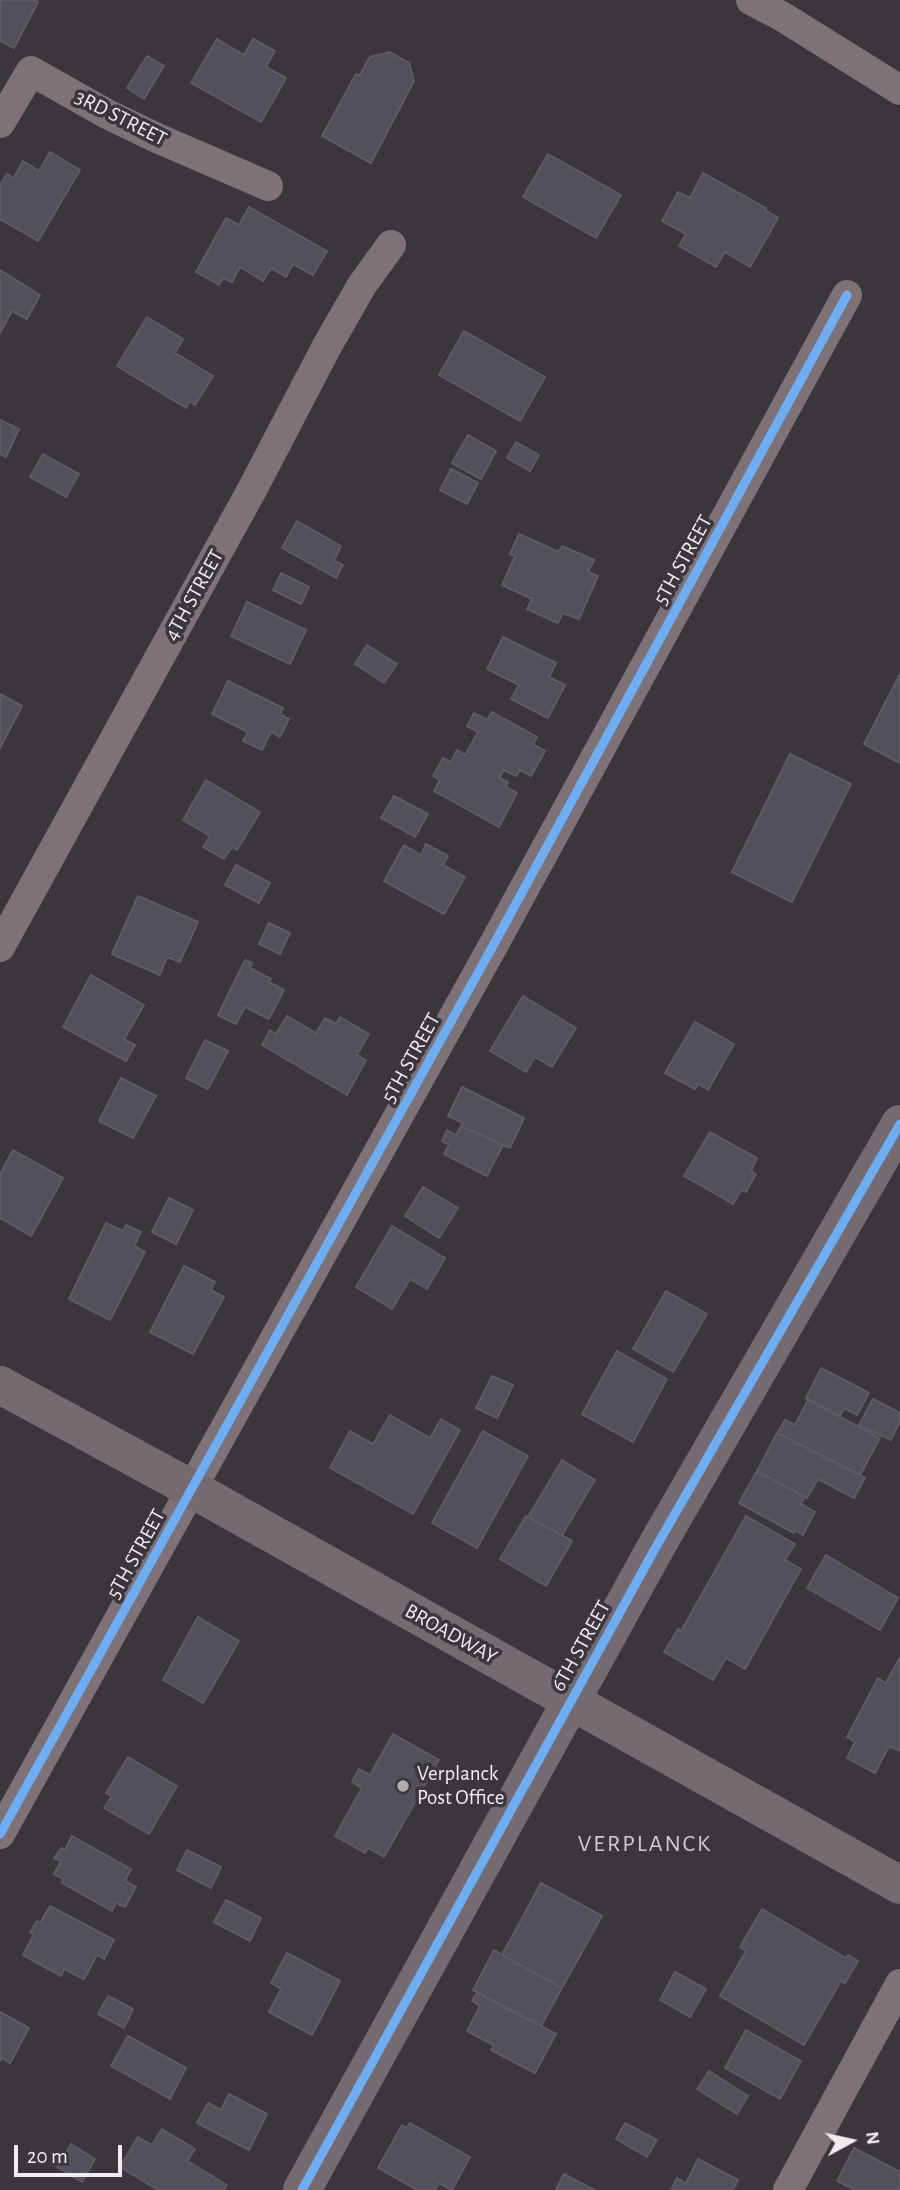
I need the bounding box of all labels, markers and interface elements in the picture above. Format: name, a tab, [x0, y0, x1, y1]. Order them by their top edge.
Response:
street label: 3RD STREET	[71, 84, 171, 152]
street label: 5TH STREET	[648, 511, 718, 609]
street label: 4TH STREET	[159, 545, 229, 645]
street label: 5TH STREET	[376, 1009, 446, 1107]
street label: 5TH STREET	[101, 1505, 171, 1603]
street label: 6TH STREET	[546, 1596, 616, 1696]
street label: BROADWAY	[400, 1598, 502, 1670]
place label: Verplanck Post Office	[417, 1761, 504, 1811]
marker: Verplanck Post Office	[395, 1778, 411, 1794]
district label: VERPLANCK	[579, 1830, 711, 1858]
north arrow	[816, 2106, 886, 2176]
scale bar	[18, 2130, 126, 2174]
text: N	[862, 2130, 883, 2146]
text: 20 m	[27, 2146, 68, 2167]

